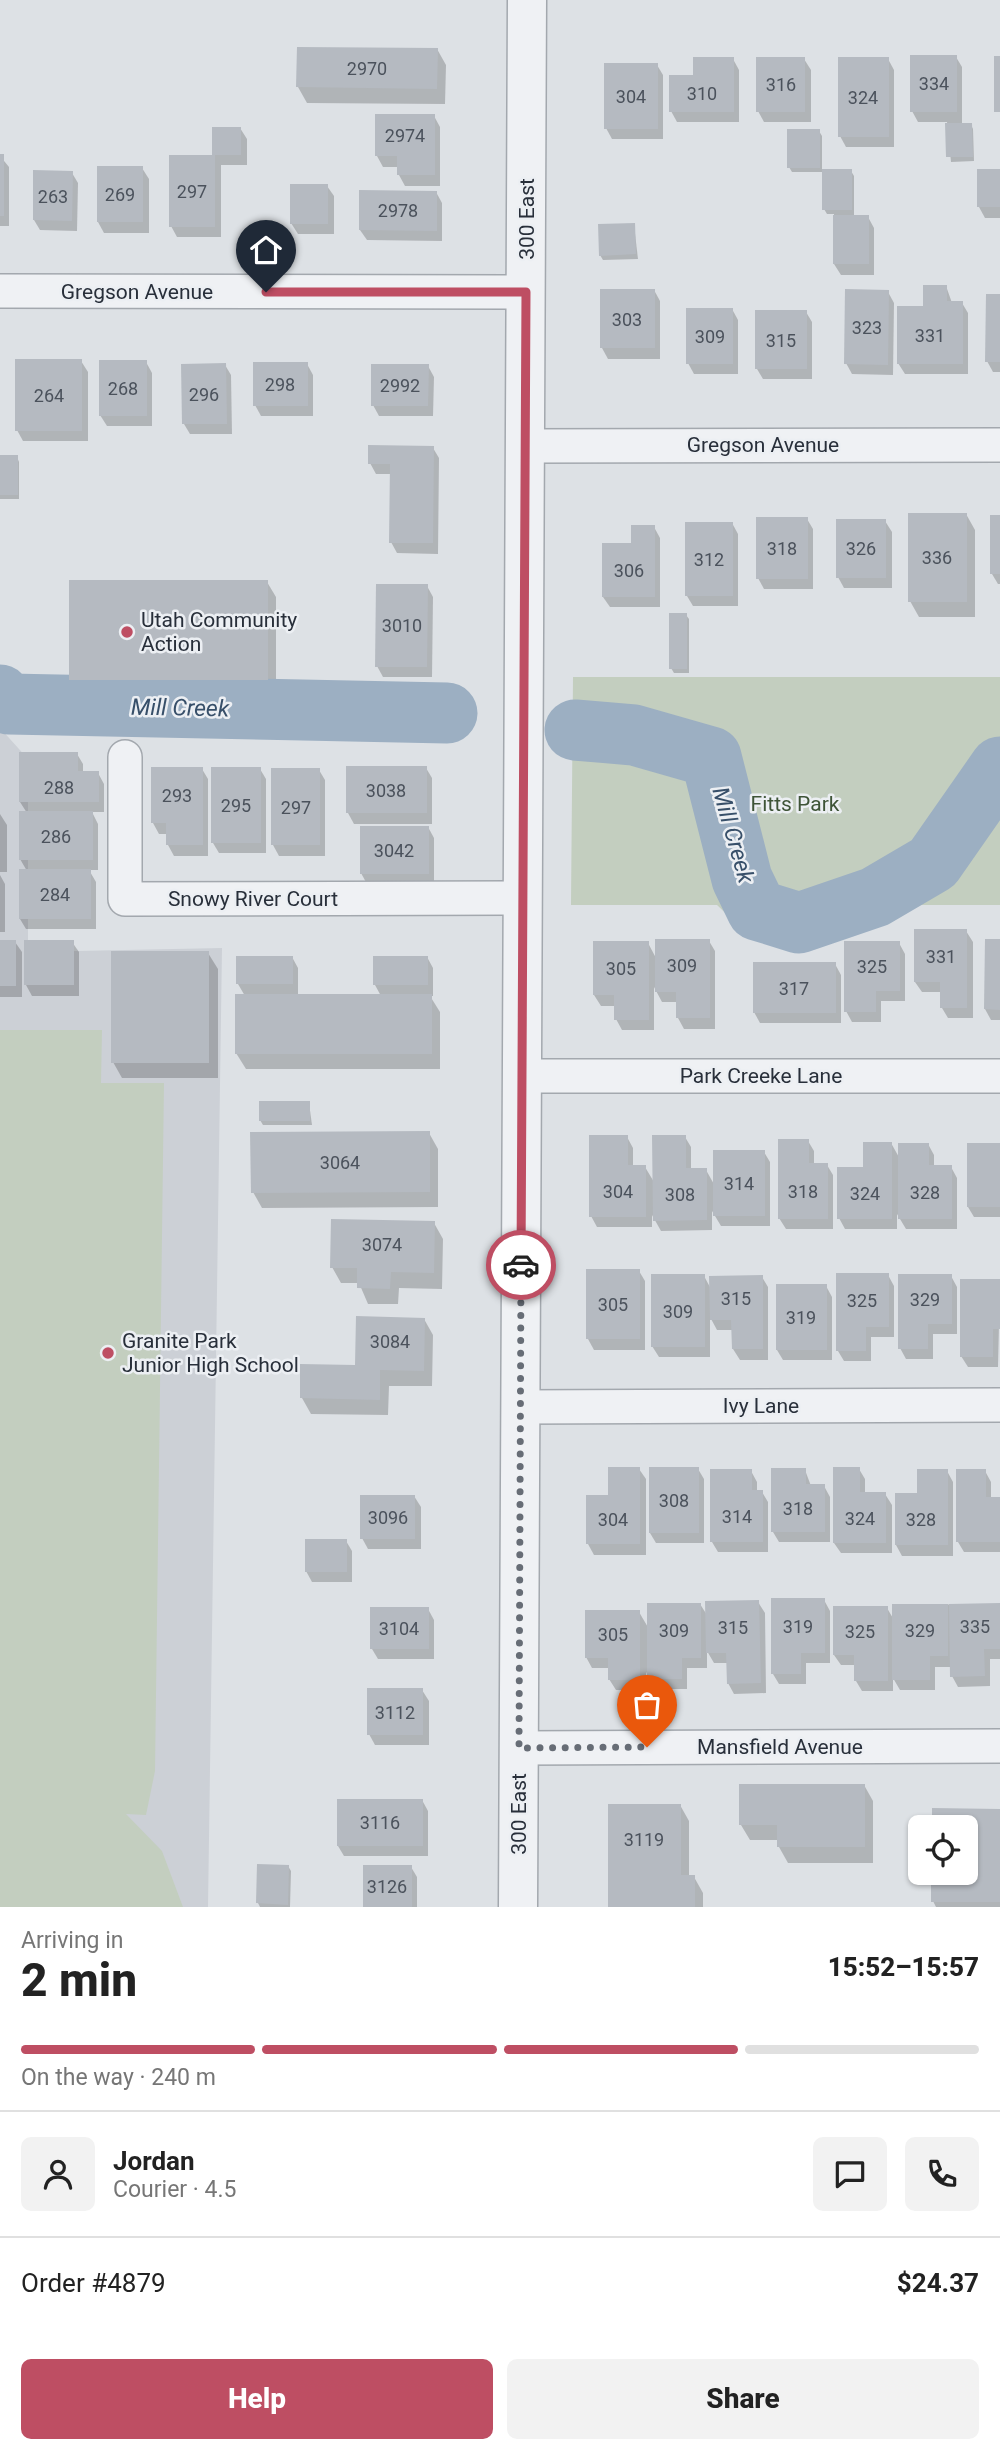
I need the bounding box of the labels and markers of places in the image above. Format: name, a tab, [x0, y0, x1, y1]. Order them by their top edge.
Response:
pin	[236, 220, 296, 292]
place label: Utah Community Action	[141, 608, 297, 656]
marker: Utah Community Action	[119, 624, 135, 640]
place label: Granite Park Junior High School	[122, 1329, 299, 1377]
marker: Granite Park Junior High School	[100, 1345, 116, 1361]
pin	[617, 1675, 677, 1747]

